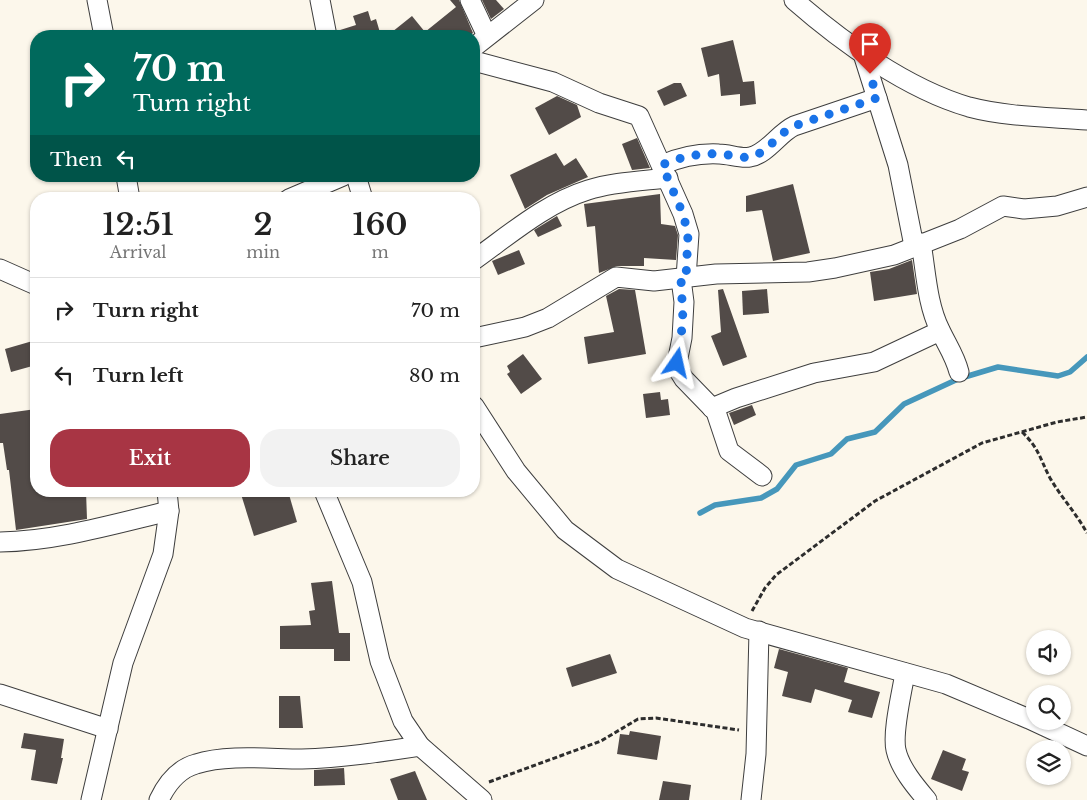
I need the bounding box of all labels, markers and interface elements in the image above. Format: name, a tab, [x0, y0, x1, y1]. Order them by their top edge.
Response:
pin	[849, 23, 891, 74]
icon: arrive	[856, 30, 884, 58]
text: 70 m	[133, 47, 226, 90]
icon: right	[50, 50, 115, 115]
text: Turn right	[133, 90, 251, 117]
icon: left	[112, 145, 140, 173]
text: Then	[50, 148, 102, 171]
text: 12:51	[102, 206, 174, 243]
text: 2	[254, 206, 273, 243]
text: 160	[352, 206, 408, 243]
text: Arrival	[110, 242, 166, 262]
text: min	[246, 242, 280, 262]
text: m	[371, 242, 389, 262]
icon: right	[50, 296, 78, 324]
text: Turn right	[93, 299, 199, 322]
text: 70 m	[411, 299, 460, 322]
position arrow	[650, 336, 702, 388]
icon: left	[50, 361, 78, 389]
text: Turn left	[93, 364, 184, 387]
text: 80 m	[409, 364, 460, 387]
button: Exit	[50, 429, 250, 487]
button: Share	[260, 429, 460, 487]
map controls	[1026, 630, 1071, 785]
button: sound	[1026, 630, 1071, 675]
button: search	[1026, 685, 1071, 730]
button: layers	[1026, 740, 1071, 785]

